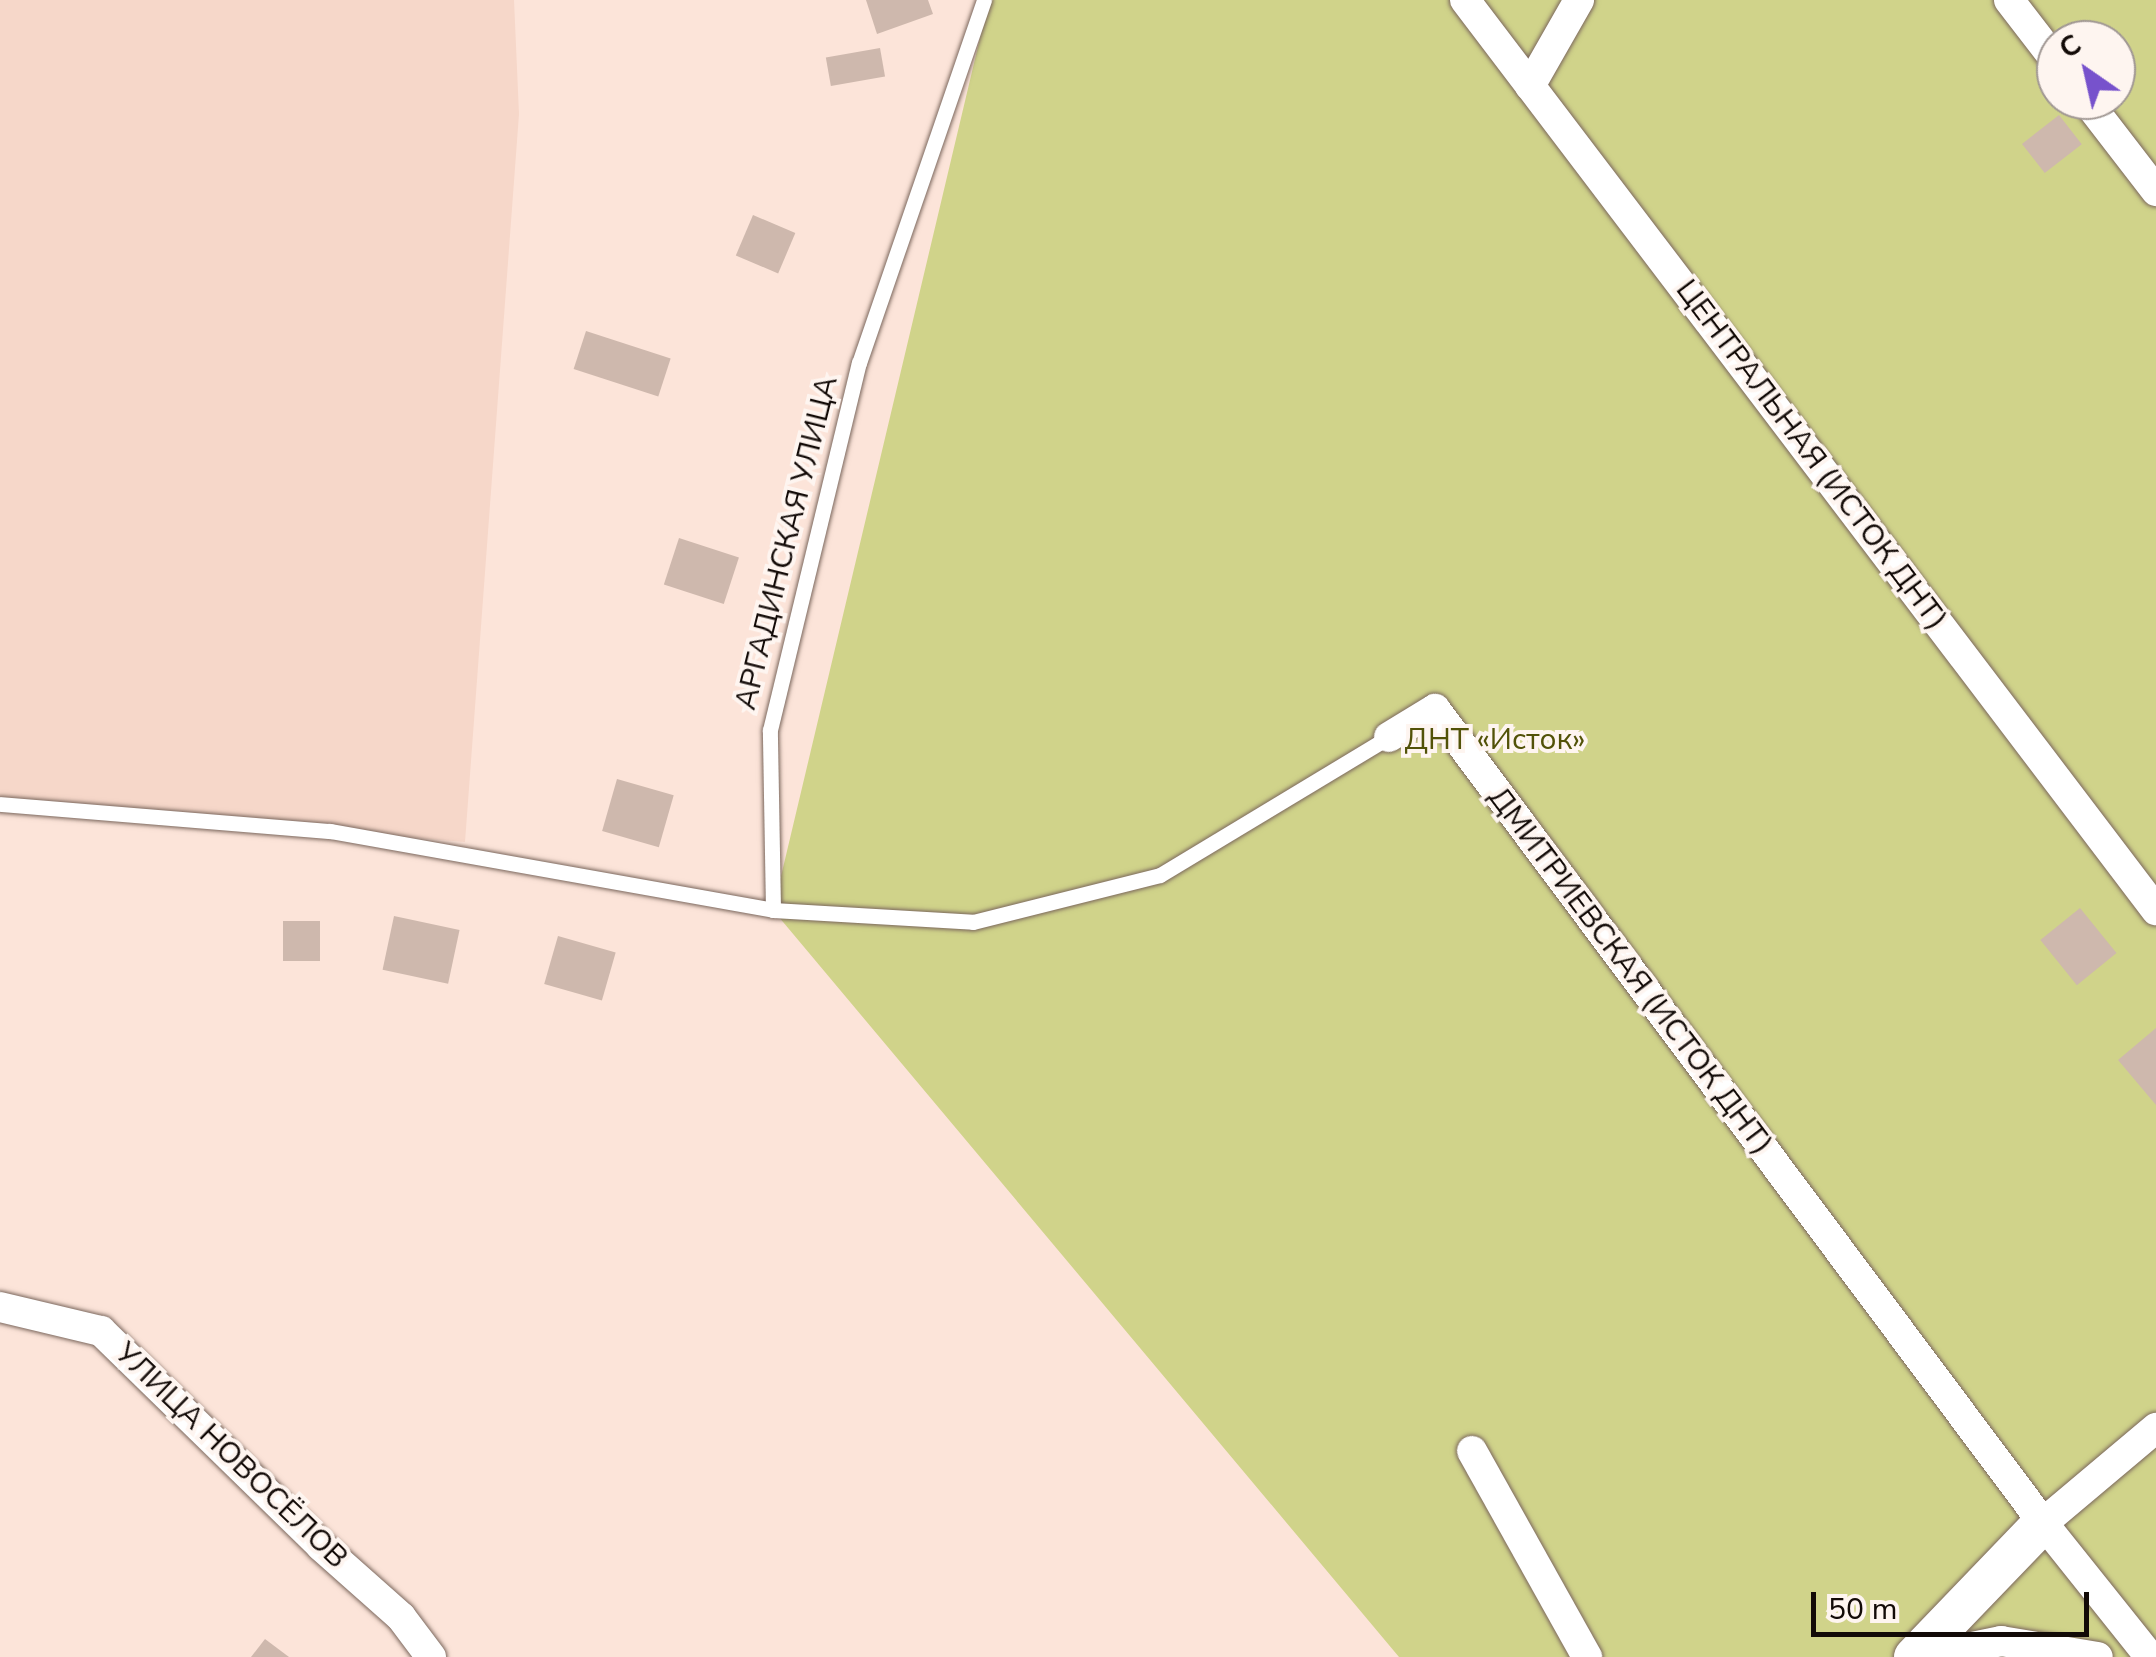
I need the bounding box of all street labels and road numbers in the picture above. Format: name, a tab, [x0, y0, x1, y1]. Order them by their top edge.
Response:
street label: ЦЕНТРАЛЬНАЯ (ИСТОК ДНТ)	[1668, 273, 1954, 637]
street label: АРГАДИНСКАЯ УЛИЦА	[728, 372, 846, 714]
street label: ДМИТРИЕВСКАЯ (ИСТОК ДНТ)	[1480, 781, 1780, 1161]
street label: УЛИЦА НОВОСЁЛОВ	[107, 1336, 355, 1576]

